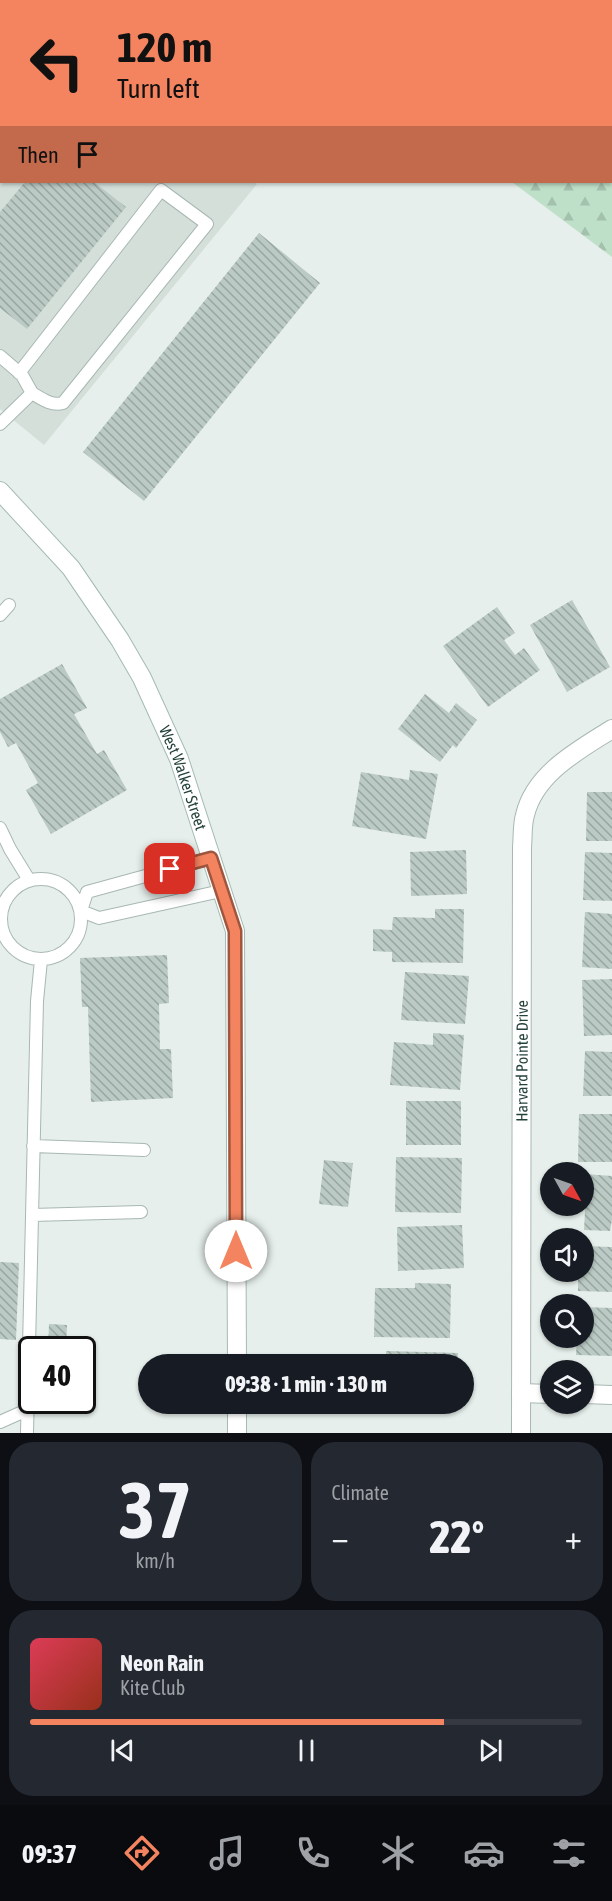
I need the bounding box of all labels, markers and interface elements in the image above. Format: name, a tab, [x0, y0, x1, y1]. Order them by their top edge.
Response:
text: 120 m	[117, 23, 212, 71]
icon: left	[18, 24, 96, 102]
text: Turn left	[117, 73, 200, 104]
icon: arrive	[71, 138, 104, 171]
text: Then	[18, 142, 59, 168]
street label: West Walker Street	[156, 723, 211, 833]
pin	[144, 843, 195, 894]
icon: arrive	[153, 852, 186, 885]
street label: Harvard Pointe Drive	[513, 1000, 531, 1122]
north arrow	[540, 1162, 594, 1216]
map controls	[540, 1162, 594, 1414]
position arrow	[204, 1219, 268, 1283]
button: sound	[540, 1228, 594, 1282]
button: search	[540, 1294, 594, 1348]
speed limit sign: 40	[18, 1336, 96, 1414]
button: layers	[540, 1360, 594, 1414]
text: 09:38 · 1 min · 130 m	[225, 1371, 387, 1397]
text: 37	[119, 1465, 192, 1555]
text: Climate	[332, 1481, 389, 1504]
text: 22°	[429, 1511, 484, 1563]
text: −	[332, 1518, 349, 1556]
text: +	[565, 1518, 582, 1556]
text: km/h	[135, 1549, 175, 1572]
text: Neon Rain	[120, 1650, 204, 1676]
text: Kite Club	[120, 1676, 185, 1699]
icon: previous	[106, 1734, 139, 1767]
icon: pause	[290, 1734, 323, 1767]
icon: next	[474, 1734, 507, 1767]
icon: directions	[121, 1832, 163, 1874]
icon: music	[206, 1832, 248, 1874]
icon: phone	[292, 1832, 334, 1874]
icon: climate	[377, 1832, 419, 1874]
icon: car	[463, 1832, 505, 1874]
icon: filters	[548, 1832, 590, 1874]
text: 09:37	[22, 1838, 77, 1869]

